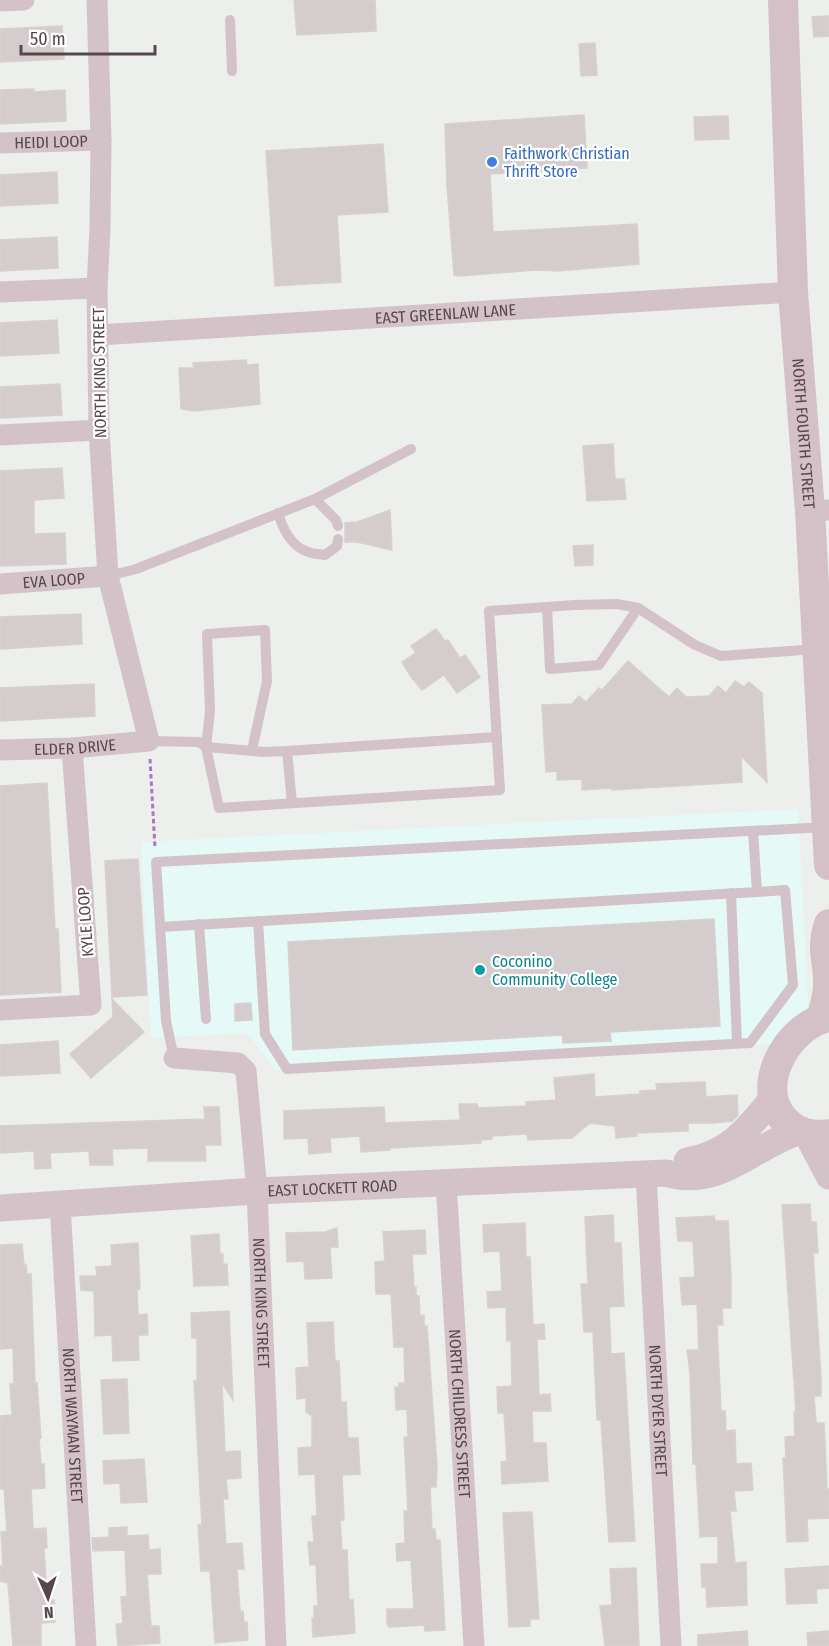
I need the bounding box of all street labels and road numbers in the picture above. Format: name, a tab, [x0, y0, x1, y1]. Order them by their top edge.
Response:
street label: HEIDI LOOP	[14, 131, 88, 153]
street label: EAST GREENLAW LANE	[374, 300, 517, 328]
street label: NORTH KING STREET	[89, 307, 110, 438]
street label: NORTH FOURTH STREET	[788, 358, 819, 510]
street label: EVA LOOP	[22, 569, 86, 592]
street label: ELDER DRIVE	[34, 735, 117, 759]
street label: KYLE LOOP	[74, 887, 97, 957]
street label: EAST LOCKETT ROAD	[267, 1176, 398, 1201]
street label: NORTH KING STREET	[249, 1237, 273, 1369]
street label: NORTH CHILDRESS STREET	[445, 1329, 474, 1499]
street label: NORTH DYER STREET	[645, 1344, 671, 1478]
street label: NORTH WAYMAN STREET	[58, 1347, 87, 1505]

